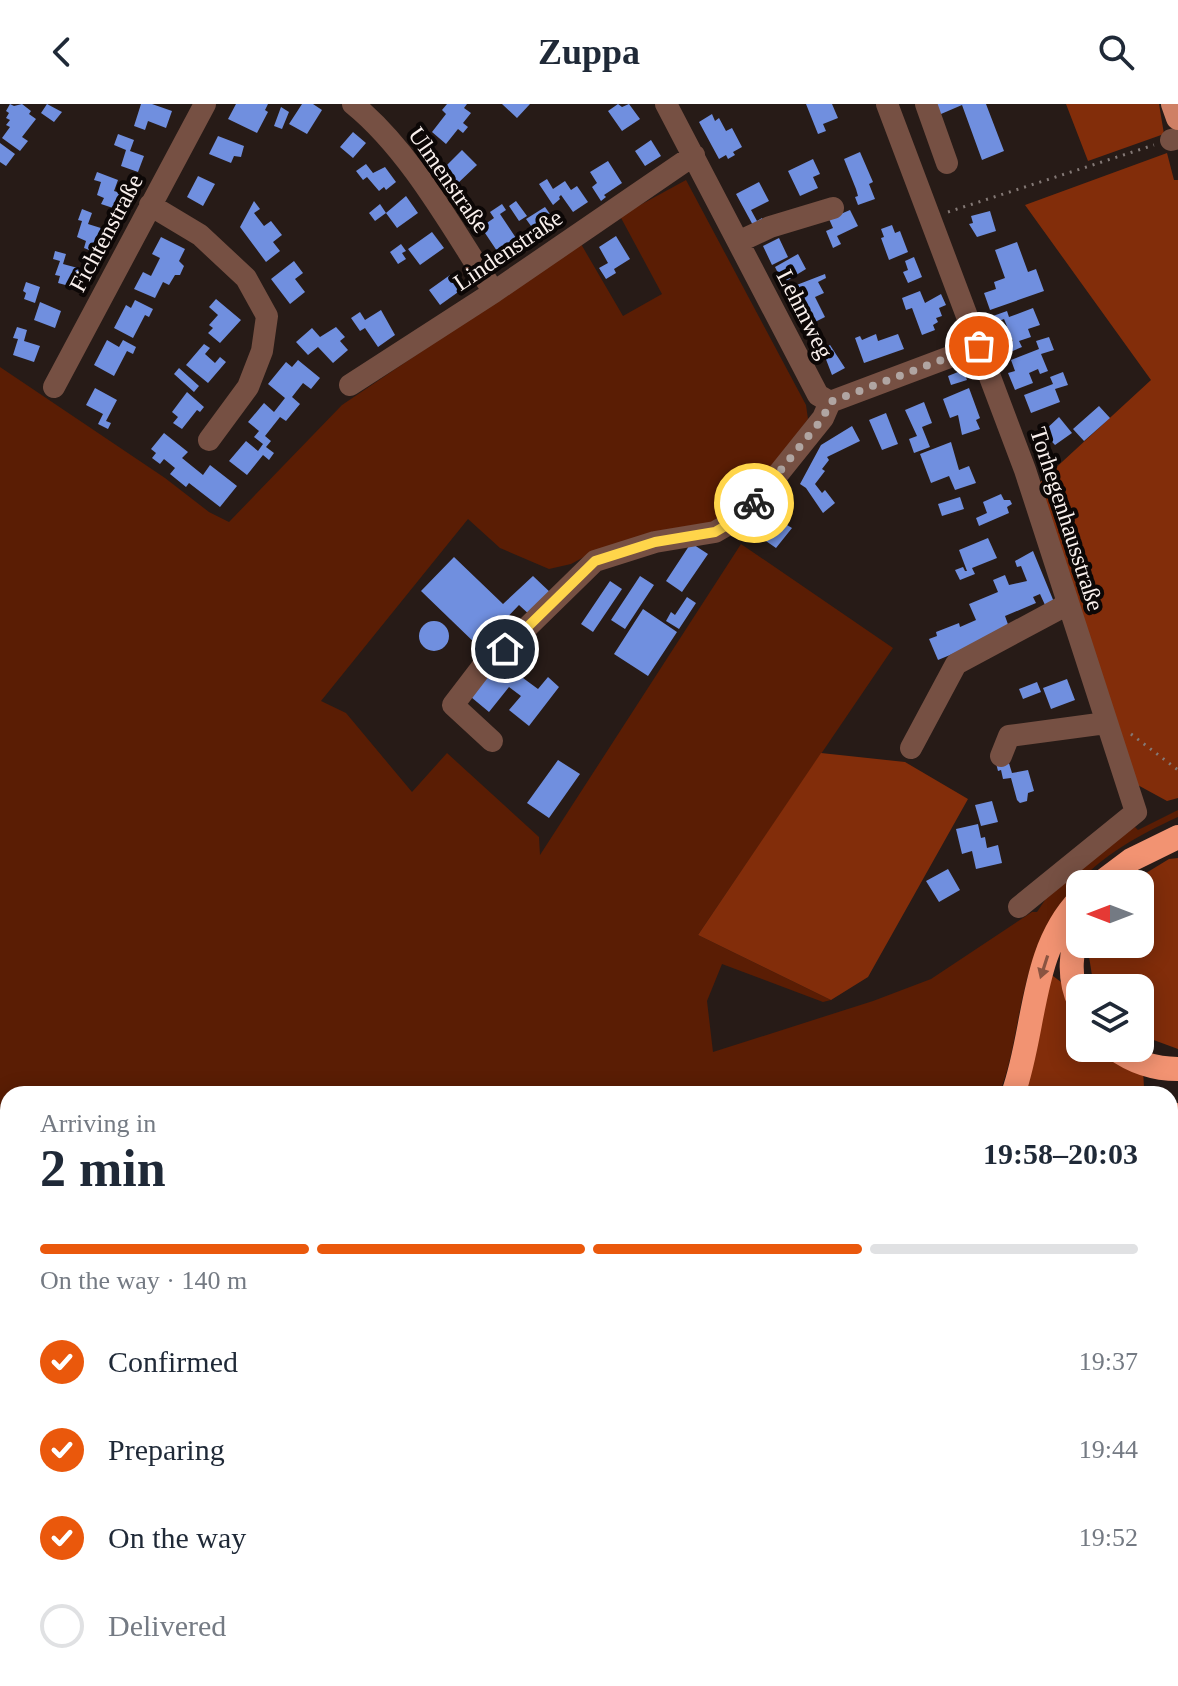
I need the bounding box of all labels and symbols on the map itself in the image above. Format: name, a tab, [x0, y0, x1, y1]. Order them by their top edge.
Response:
street label: Ulmenstraße	[403, 122, 495, 238]
street label: Fichtenstraße	[64, 170, 148, 296]
street label: Lindenstraße	[449, 204, 567, 296]
street label: Lehmweg	[772, 265, 838, 363]
pin	[945, 312, 1013, 380]
street label: Torhegenhausstraße	[1025, 424, 1109, 614]
courier	[714, 463, 794, 543]
pin	[471, 615, 539, 683]
north arrow	[1066, 870, 1154, 958]
one-way arrow	[1037, 955, 1049, 979]

